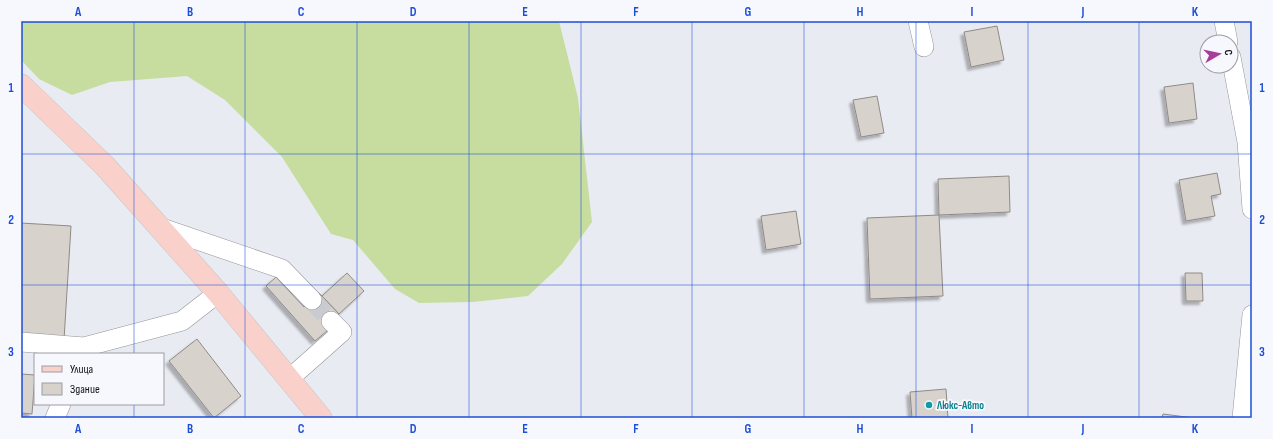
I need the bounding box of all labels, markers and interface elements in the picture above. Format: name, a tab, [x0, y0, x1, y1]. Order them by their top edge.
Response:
text: A	[74, 4, 82, 20]
text: B	[187, 4, 193, 20]
text: C	[298, 4, 305, 20]
text: D	[410, 4, 417, 20]
text: E	[522, 4, 528, 20]
text: F	[633, 4, 639, 20]
text: G	[745, 4, 752, 20]
text: H	[857, 4, 864, 20]
text: I	[971, 4, 974, 20]
text: J	[1081, 4, 1085, 20]
text: K	[1192, 4, 1199, 20]
north arrow	[1199, 34, 1239, 74]
text: С	[1222, 49, 1235, 57]
text: 1	[8, 80, 14, 96]
text: 1	[1259, 80, 1265, 96]
text: 2	[8, 212, 14, 228]
text: 2	[1259, 212, 1265, 228]
text: 3	[8, 344, 14, 360]
text: 3	[1259, 344, 1265, 360]
legend	[34, 353, 164, 405]
text: Улица	[70, 362, 94, 377]
text: Здание	[70, 382, 100, 397]
place label: Люкс-Авто	[936, 399, 984, 412]
marker: Люкс-Авто	[924, 400, 934, 410]
text: A	[74, 421, 82, 437]
text: B	[187, 421, 193, 437]
text: C	[298, 421, 305, 437]
text: D	[410, 421, 417, 437]
text: E	[522, 421, 528, 437]
text: F	[633, 421, 639, 437]
text: G	[745, 421, 752, 437]
text: H	[857, 421, 864, 437]
text: I	[971, 421, 974, 437]
text: J	[1081, 421, 1085, 437]
text: K	[1192, 421, 1199, 437]

